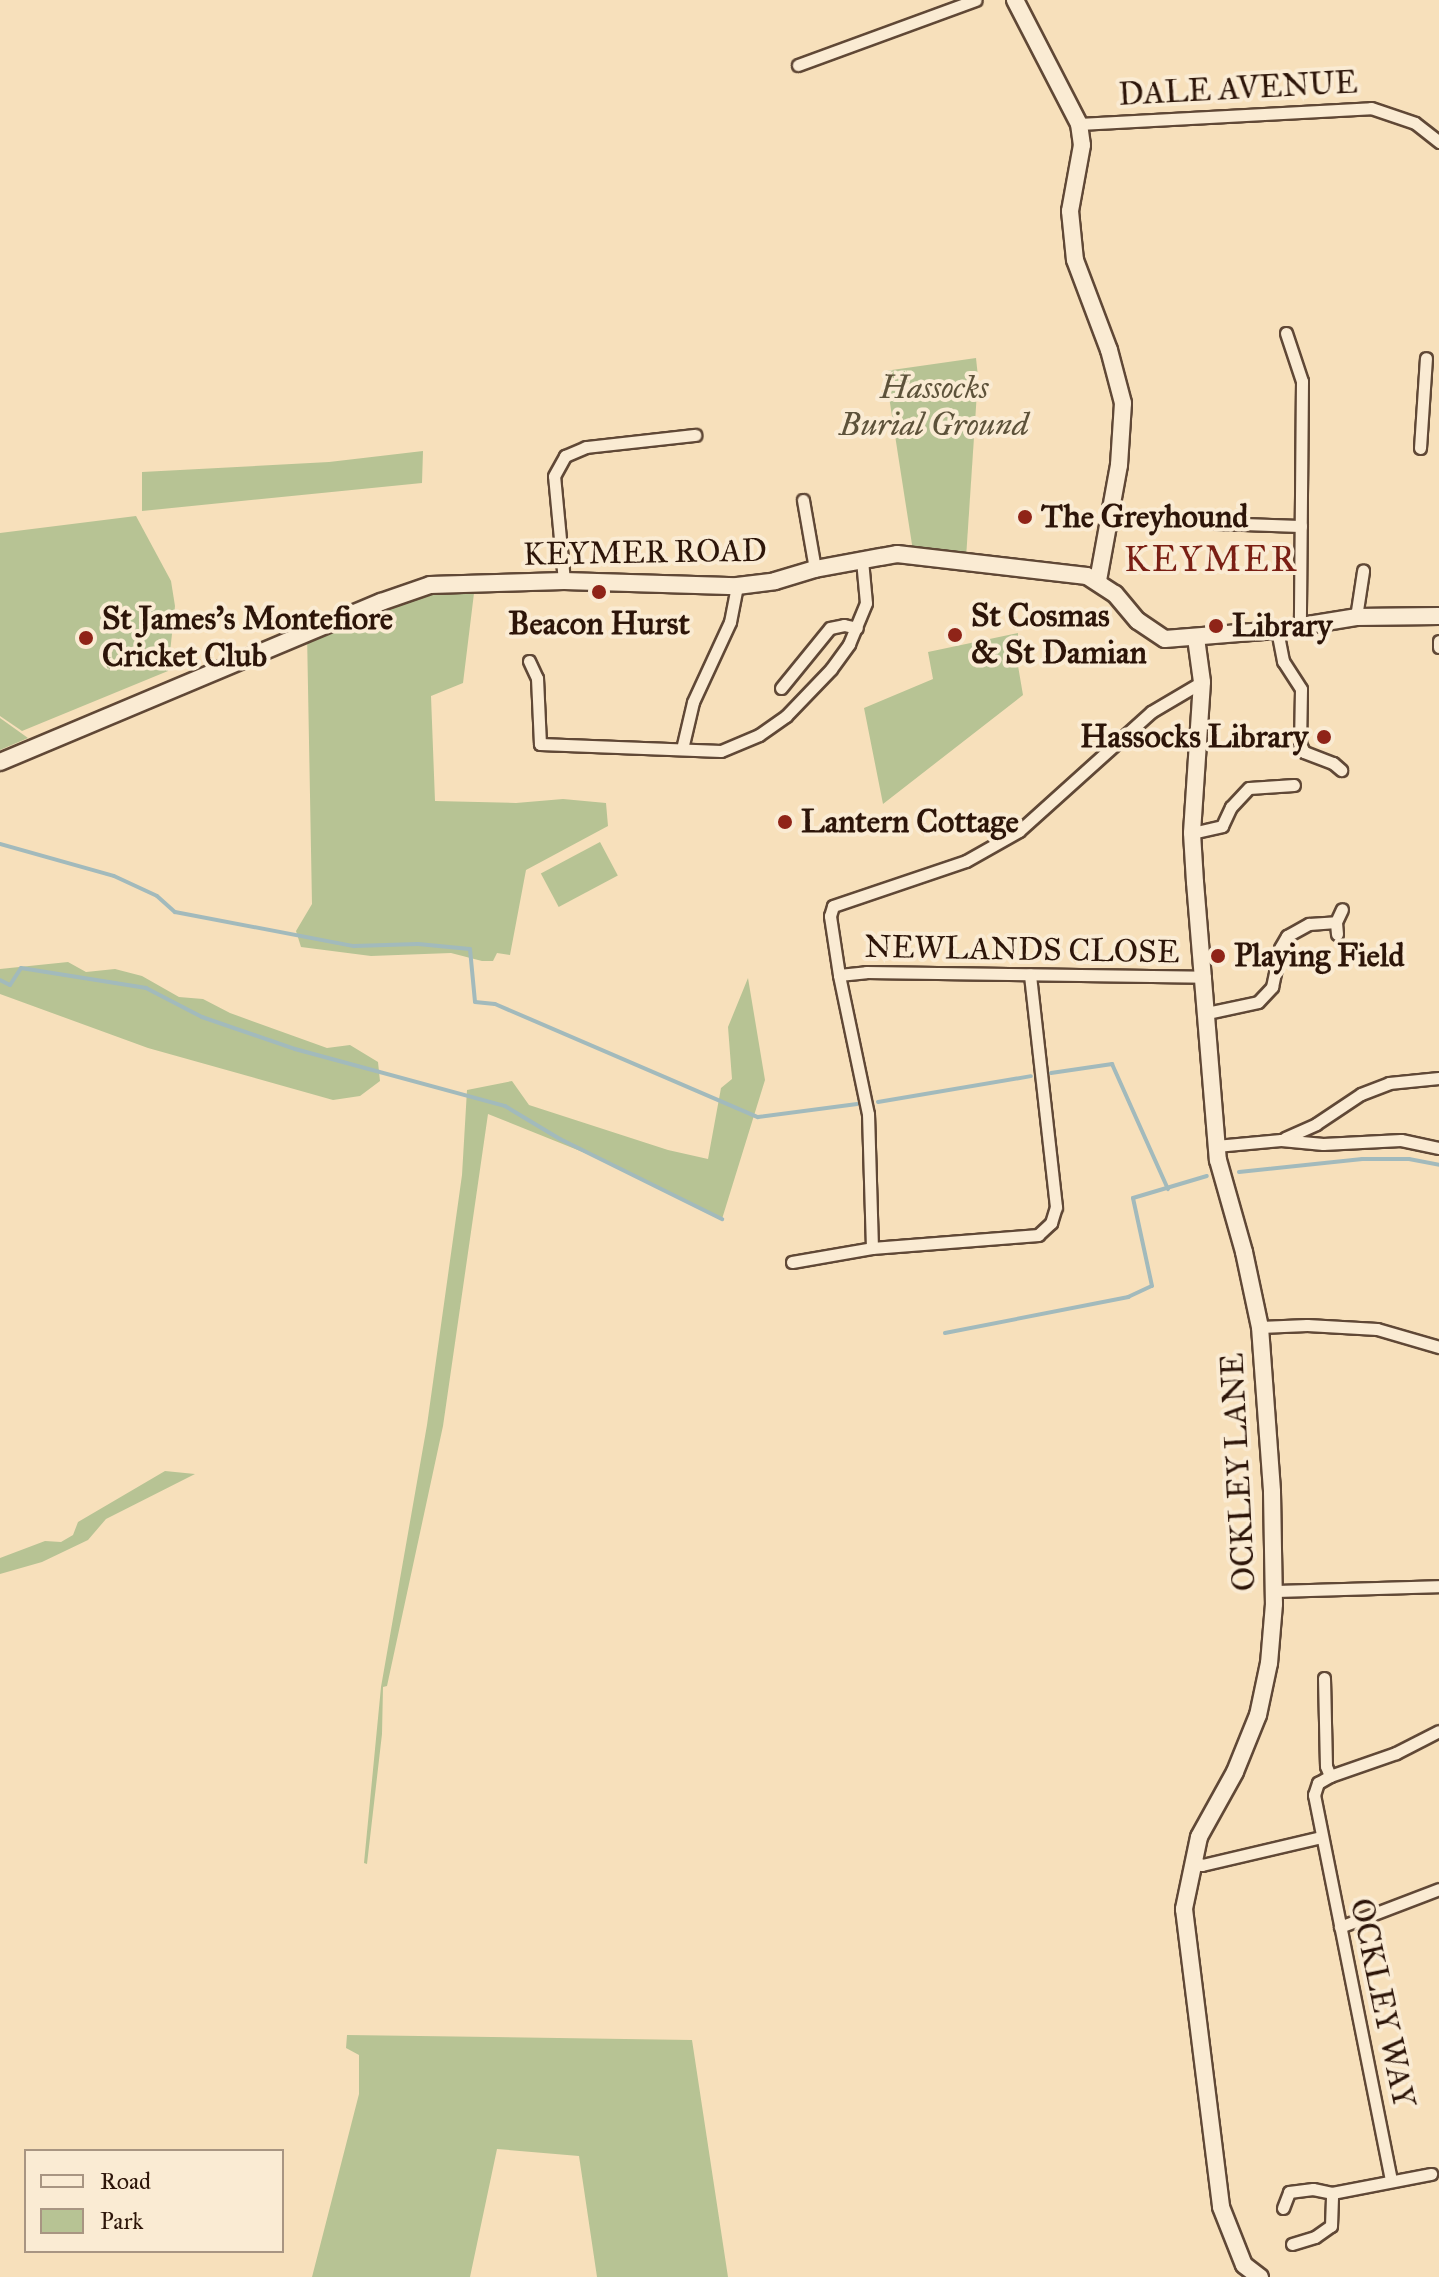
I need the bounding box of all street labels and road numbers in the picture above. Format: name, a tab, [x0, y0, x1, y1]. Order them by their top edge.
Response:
street label: DALE AVENUE	[1118, 64, 1358, 114]
street label: KEYMER ROAD	[523, 532, 767, 574]
street label: NEWLANDS CLOSE	[864, 928, 1180, 972]
street label: OCKLEY LANE	[1214, 1352, 1264, 1592]
street label: OCKLEY WAY	[1341, 1895, 1423, 2111]

